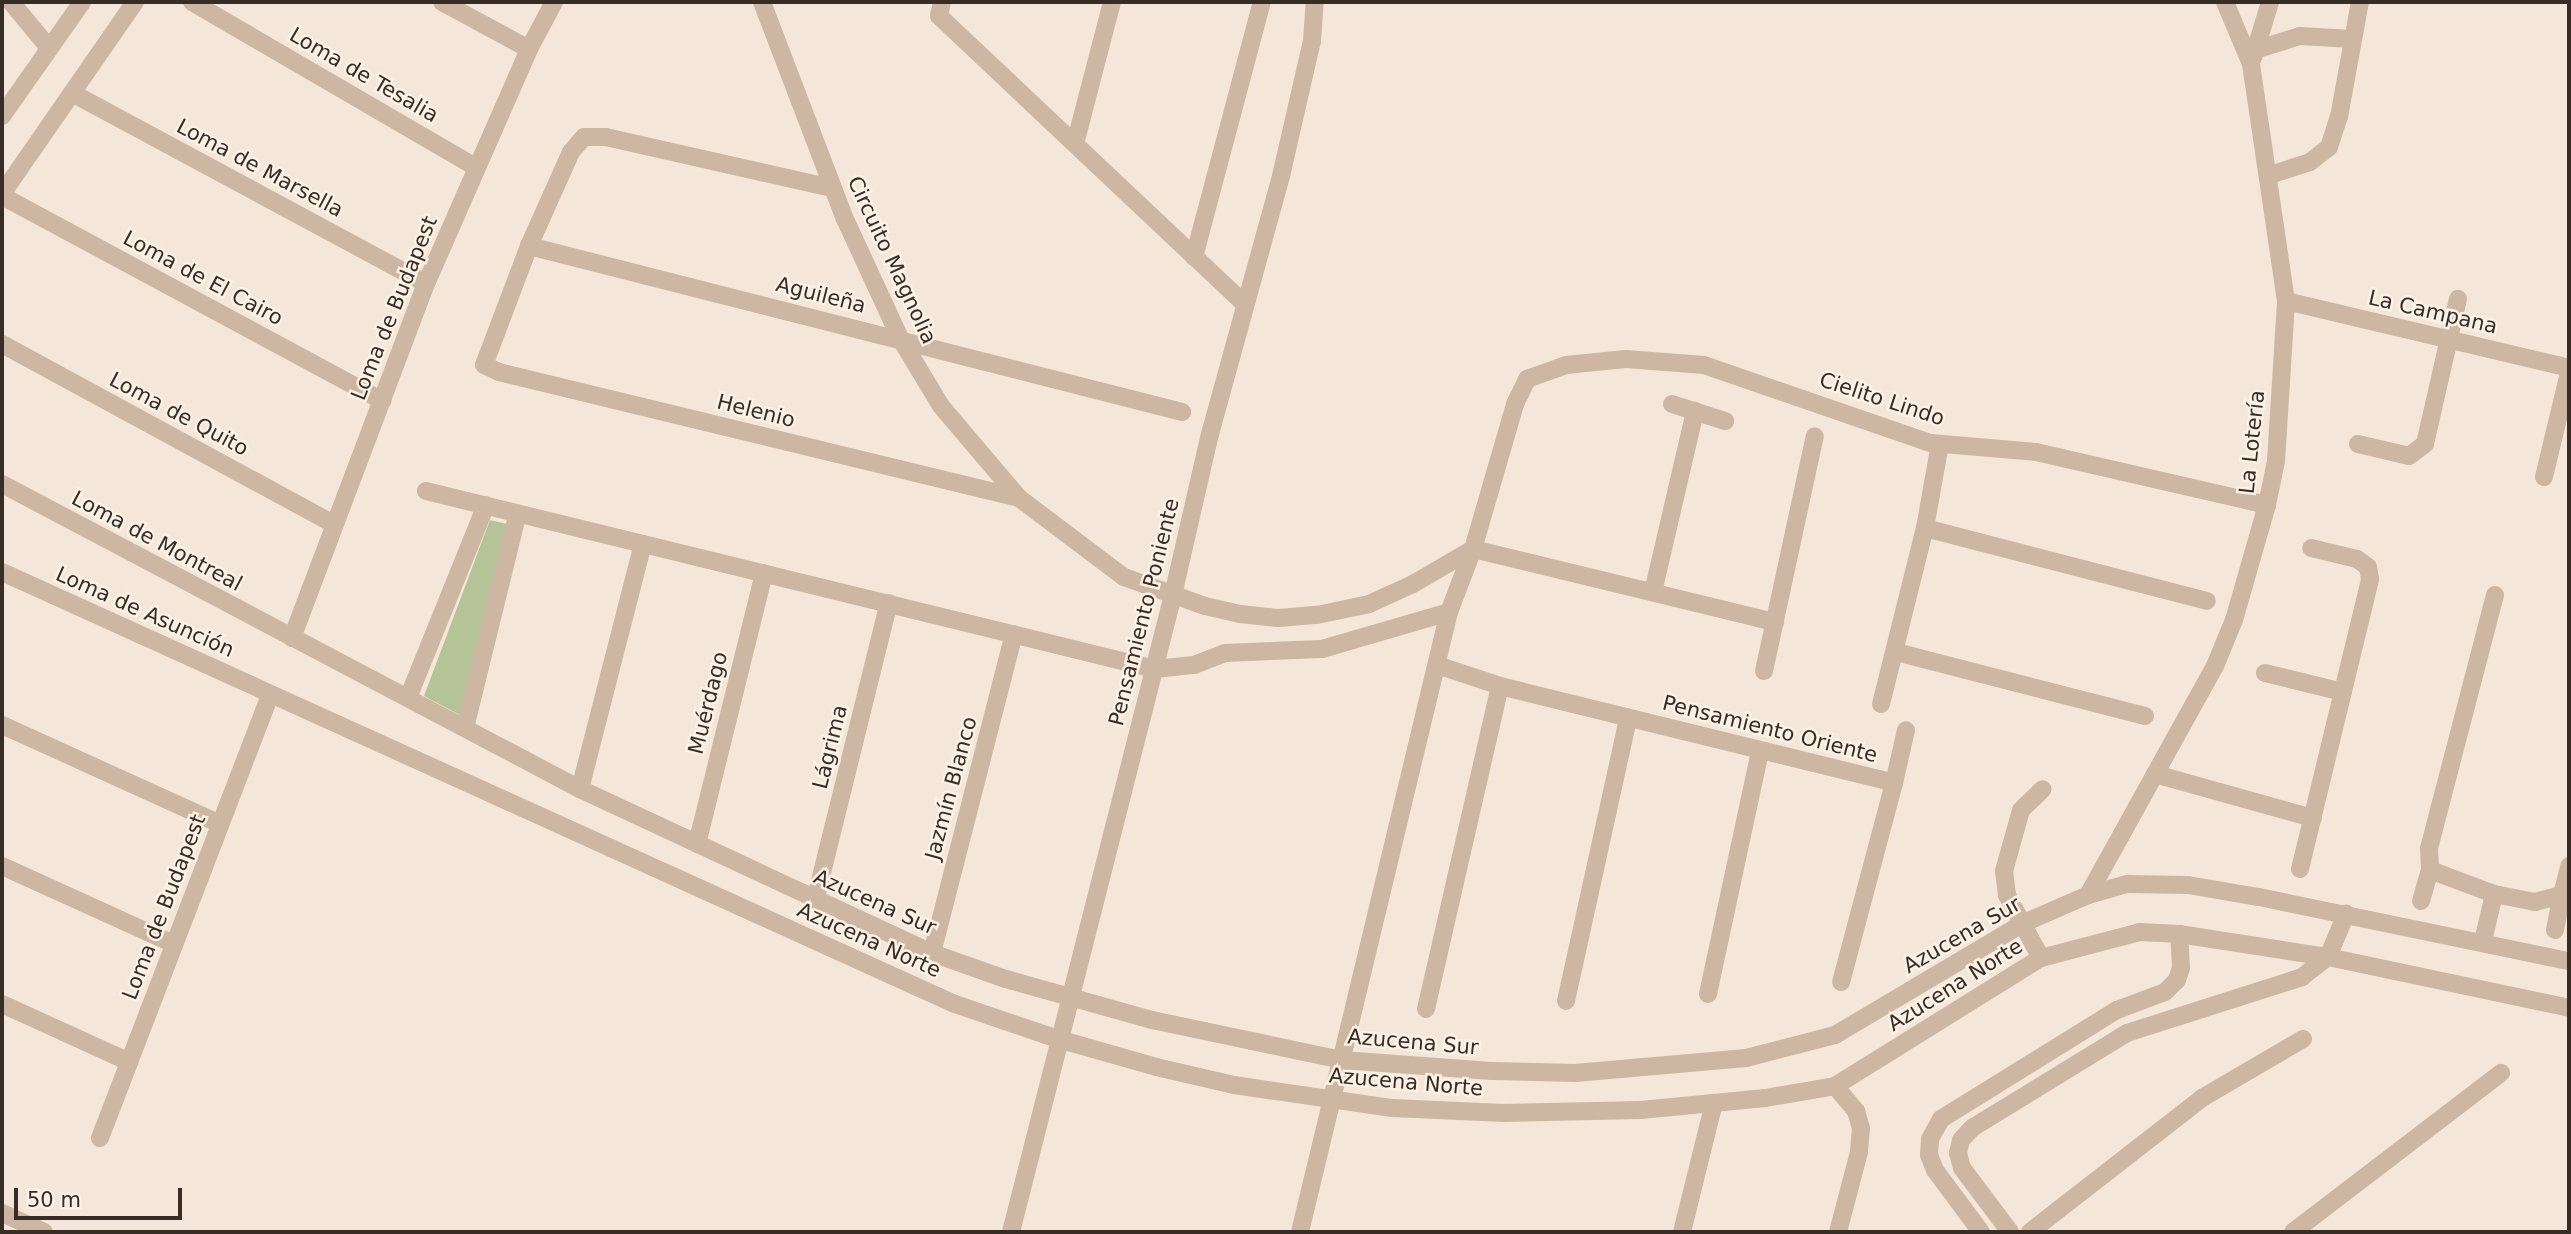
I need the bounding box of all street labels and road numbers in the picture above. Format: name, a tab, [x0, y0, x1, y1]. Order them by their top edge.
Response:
street label: Loma de Tesalia	[285, 22, 443, 128]
street label: Loma de Marsella	[172, 113, 348, 223]
street label: Circuito Magnolia	[842, 172, 942, 348]
street label: Loma de Budapest	[346, 212, 442, 404]
street label: Loma de El Cairo	[119, 225, 287, 331]
street label: Aguileña	[773, 272, 869, 318]
street label: La Campana	[2366, 285, 2500, 339]
street label: Loma de Quito	[105, 367, 253, 461]
street label: Cielito Lindo	[1816, 367, 1948, 431]
street label: Helenio	[714, 389, 798, 433]
street label: La Lotería	[2234, 389, 2270, 495]
street label: Loma de Montreal	[67, 485, 247, 597]
street label: Pensamiento Poniente	[1104, 496, 1184, 728]
street label: Loma de Asunción	[52, 561, 238, 663]
street label: Muérdago	[683, 649, 733, 757]
street label: Pensamiento Oriente	[1660, 690, 1880, 768]
street label: Lágrima	[807, 702, 853, 792]
street label: Jazmín Blanco	[920, 714, 982, 862]
street label: Loma de Budapest	[117, 811, 211, 1003]
street label: Azucena Sur	[810, 864, 940, 940]
street label: Azucena Sur	[1899, 891, 2025, 979]
street label: Azucena Norte	[793, 897, 945, 983]
street label: Azucena Norte	[1883, 933, 2027, 1037]
street label: Azucena Sur	[1347, 1024, 1479, 1060]
street label: Azucena Norte	[1328, 1063, 1484, 1101]

